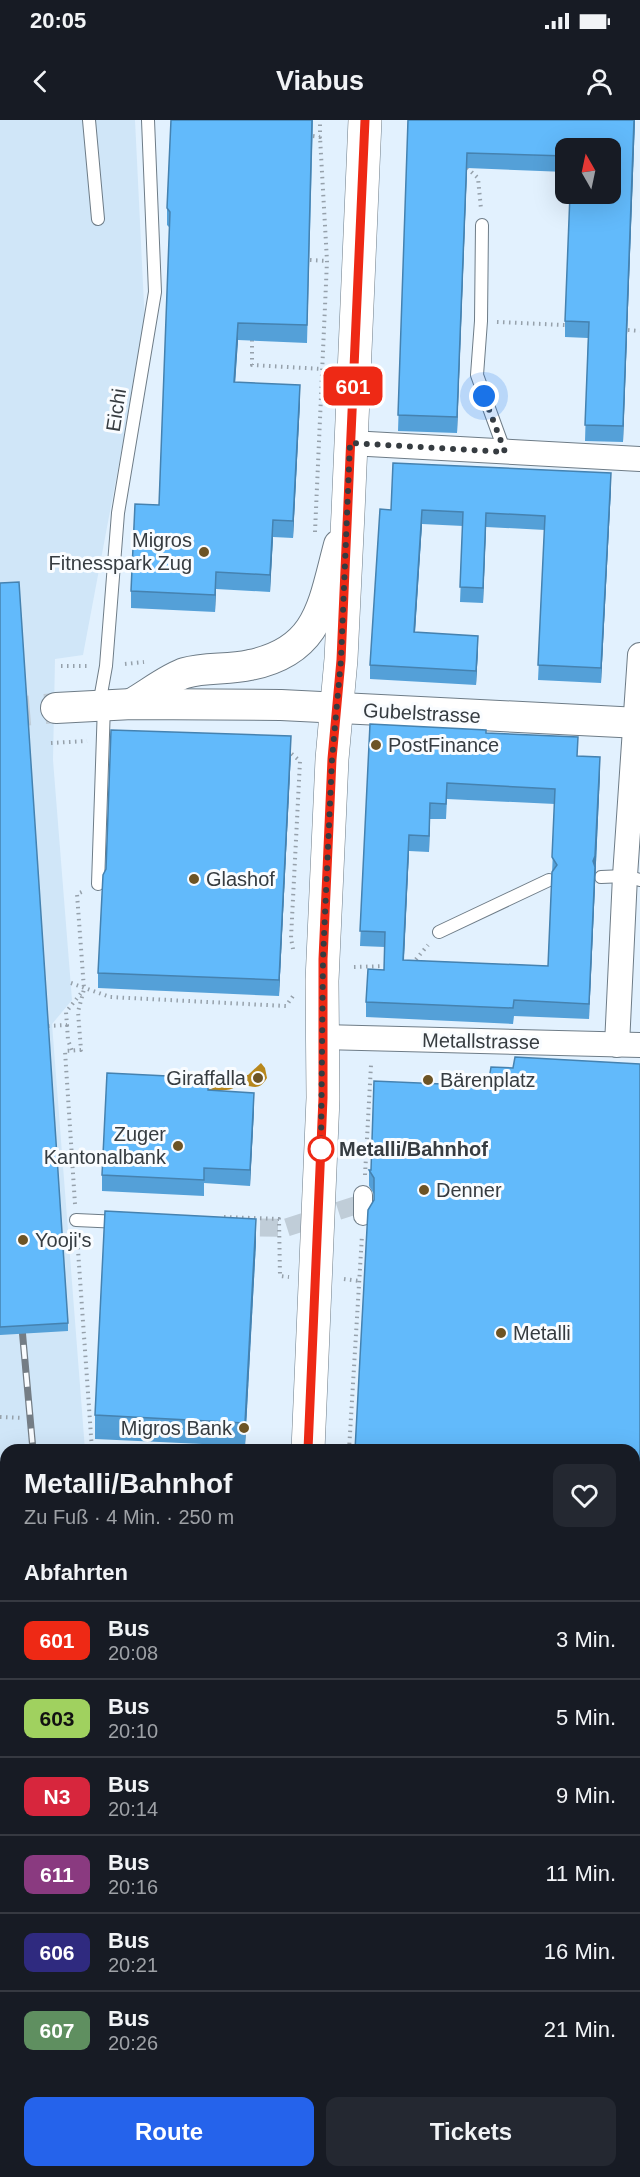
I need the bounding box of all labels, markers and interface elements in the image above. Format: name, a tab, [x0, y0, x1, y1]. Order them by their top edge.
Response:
text: 20:05	[30, 8, 86, 33]
icon: back	[24, 65, 57, 98]
icon: person	[583, 65, 616, 98]
text: Viabus	[276, 66, 364, 96]
north arrow	[555, 138, 621, 204]
map controls	[555, 138, 621, 204]
line badge: 601	[318, 366, 388, 406]
text: 601	[335, 375, 371, 398]
your location	[469, 381, 499, 411]
street label: Eichi	[102, 387, 130, 433]
place label: Migros Fitnesspark Zug	[49, 529, 192, 574]
marker: Migros Fitnesspark Zug	[197, 545, 211, 559]
street label: Gubelstrasse	[363, 699, 481, 727]
place label: PostFinance	[388, 734, 499, 756]
marker: PostFinance	[369, 738, 383, 752]
place label: Glashof	[206, 868, 275, 890]
marker: Glashof	[187, 872, 201, 886]
street label: Metallstrasse	[422, 1029, 540, 1053]
place label: Giraffalla	[166, 1067, 247, 1089]
place label: Bärenplatz	[440, 1069, 536, 1091]
marker: Giraffalla	[251, 1071, 265, 1085]
marker: Bärenplatz	[421, 1073, 435, 1087]
place label: Zuger Kantonalbank	[44, 1123, 167, 1168]
marker: Metalli/Bahnhof	[308, 1136, 334, 1162]
place label: Metalli/Bahnhof	[339, 1138, 488, 1160]
marker: Zuger Kantonalbank	[171, 1139, 185, 1153]
place label: Denner	[436, 1179, 502, 1201]
marker: Denner	[417, 1183, 431, 1197]
place label: Yooji's	[35, 1229, 91, 1251]
marker: Yooji's	[16, 1233, 30, 1247]
place label: Metalli	[513, 1322, 571, 1344]
marker: Metalli	[494, 1326, 508, 1340]
place label: Migros Bank	[121, 1417, 233, 1439]
marker: Migros Bank	[237, 1421, 251, 1435]
button: heart	[553, 1464, 616, 1527]
text: Metalli/Bahnhof	[24, 1468, 232, 1499]
text: Zu Fuß · 4 Min. · 250 m	[24, 1506, 234, 1528]
text: Abfahrten	[24, 1560, 128, 1585]
text: Bus	[108, 1616, 150, 1641]
text: 3 Min.	[556, 1627, 616, 1652]
text: 601	[39, 1629, 75, 1652]
text: 20:08	[108, 1642, 158, 1664]
text: Bus	[108, 1694, 150, 1719]
text: 5 Min.	[556, 1705, 616, 1730]
text: 603	[39, 1707, 75, 1730]
text: 20:10	[108, 1720, 158, 1742]
text: Bus	[108, 1772, 150, 1797]
text: 9 Min.	[556, 1783, 616, 1808]
text: N3	[44, 1785, 70, 1808]
text: 20:14	[108, 1798, 158, 1820]
text: Bus	[108, 1850, 150, 1875]
text: 11 Min.	[545, 1861, 616, 1886]
text: 611	[40, 1863, 74, 1886]
text: 20:16	[108, 1876, 158, 1898]
text: Bus	[108, 1928, 150, 1953]
text: 16 Min.	[544, 1939, 616, 1964]
text: 606	[39, 1941, 75, 1964]
text: 20:21	[108, 1954, 158, 1976]
text: Bus	[108, 2006, 150, 2031]
text: 21 Min.	[544, 2017, 616, 2042]
text: 607	[39, 2019, 75, 2042]
text: 20:26	[108, 2032, 158, 2054]
button: Route	[24, 2097, 314, 2166]
button: Tickets	[326, 2097, 616, 2166]

